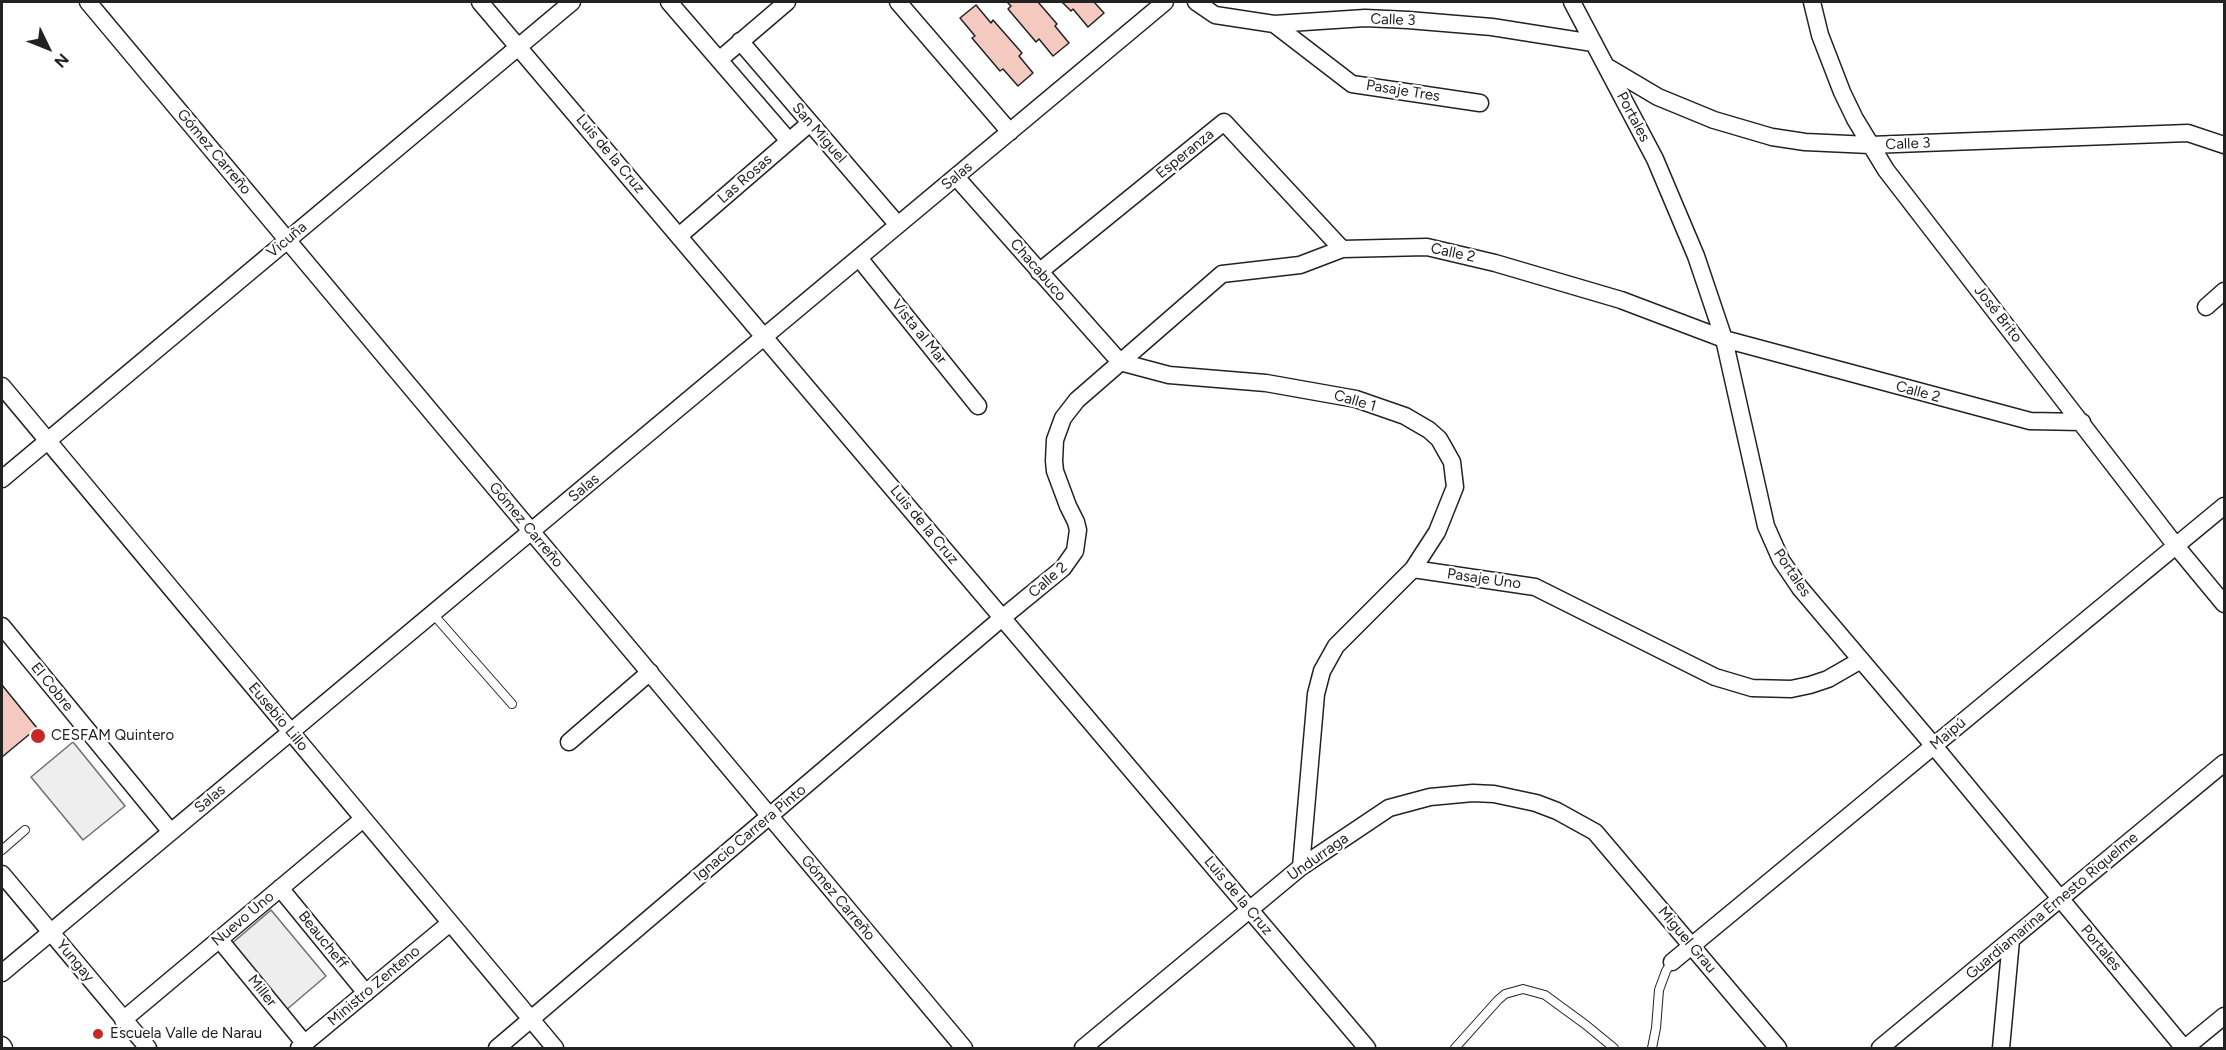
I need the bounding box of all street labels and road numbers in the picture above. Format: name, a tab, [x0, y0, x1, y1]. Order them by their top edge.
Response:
street label: Calle 3	[1370, 10, 1416, 30]
street label: Pasaje Tres	[1365, 76, 1441, 106]
street label: Portales	[1612, 89, 1654, 145]
street label: San Miguel	[788, 99, 850, 167]
street label: Gómez Carreño	[173, 106, 255, 198]
street label: Luis de la Cruz	[572, 111, 648, 197]
street label: Esperanza	[1153, 125, 1217, 183]
street label: Calle 3	[1885, 134, 1931, 154]
street label: Las Rosas	[714, 151, 776, 207]
street label: Salas	[938, 158, 976, 194]
street label: Vicuña	[263, 218, 311, 262]
street label: Chacabuco	[1006, 235, 1070, 305]
street label: Calle 2	[1429, 239, 1477, 267]
street label: José Brito	[1970, 282, 2026, 346]
street label: Vista al Mar	[887, 296, 951, 368]
street label: Calle 2	[1894, 377, 1942, 407]
street label: Calle 1	[1332, 386, 1378, 416]
street label: Salas	[565, 470, 603, 506]
street label: Gómez Carreño	[485, 479, 567, 571]
street label: Luis de la Cruz	[886, 482, 962, 568]
street label: Portales	[1769, 546, 1815, 600]
street label: Calle 2	[1025, 558, 1071, 602]
street label: Pasaje Uno	[1446, 565, 1522, 593]
street label: El Cobre	[27, 659, 77, 715]
street label: Eusebio Lillo	[244, 679, 312, 755]
street label: Maipú	[1926, 714, 1970, 754]
street label: Salas	[191, 781, 229, 817]
street label: Ignacio Carrera Pinto	[690, 781, 810, 885]
street label: Undurraga	[1284, 829, 1352, 885]
street label: Guardiamarina Ernesto Riquelme	[1962, 829, 2142, 983]
street label: Gómez Carreño	[797, 852, 879, 944]
street label: Luis de la Cruz	[1200, 853, 1276, 939]
street label: Nuevo Uno	[208, 888, 278, 950]
street label: Miguel Grau	[1654, 903, 1720, 977]
street label: Beaucheff	[294, 907, 352, 973]
street label: Portales	[2077, 922, 2125, 974]
street label: Yungay	[52, 936, 98, 986]
street label: Ministro Zenteno	[324, 942, 424, 1030]
street label: Miller	[244, 971, 280, 1011]

